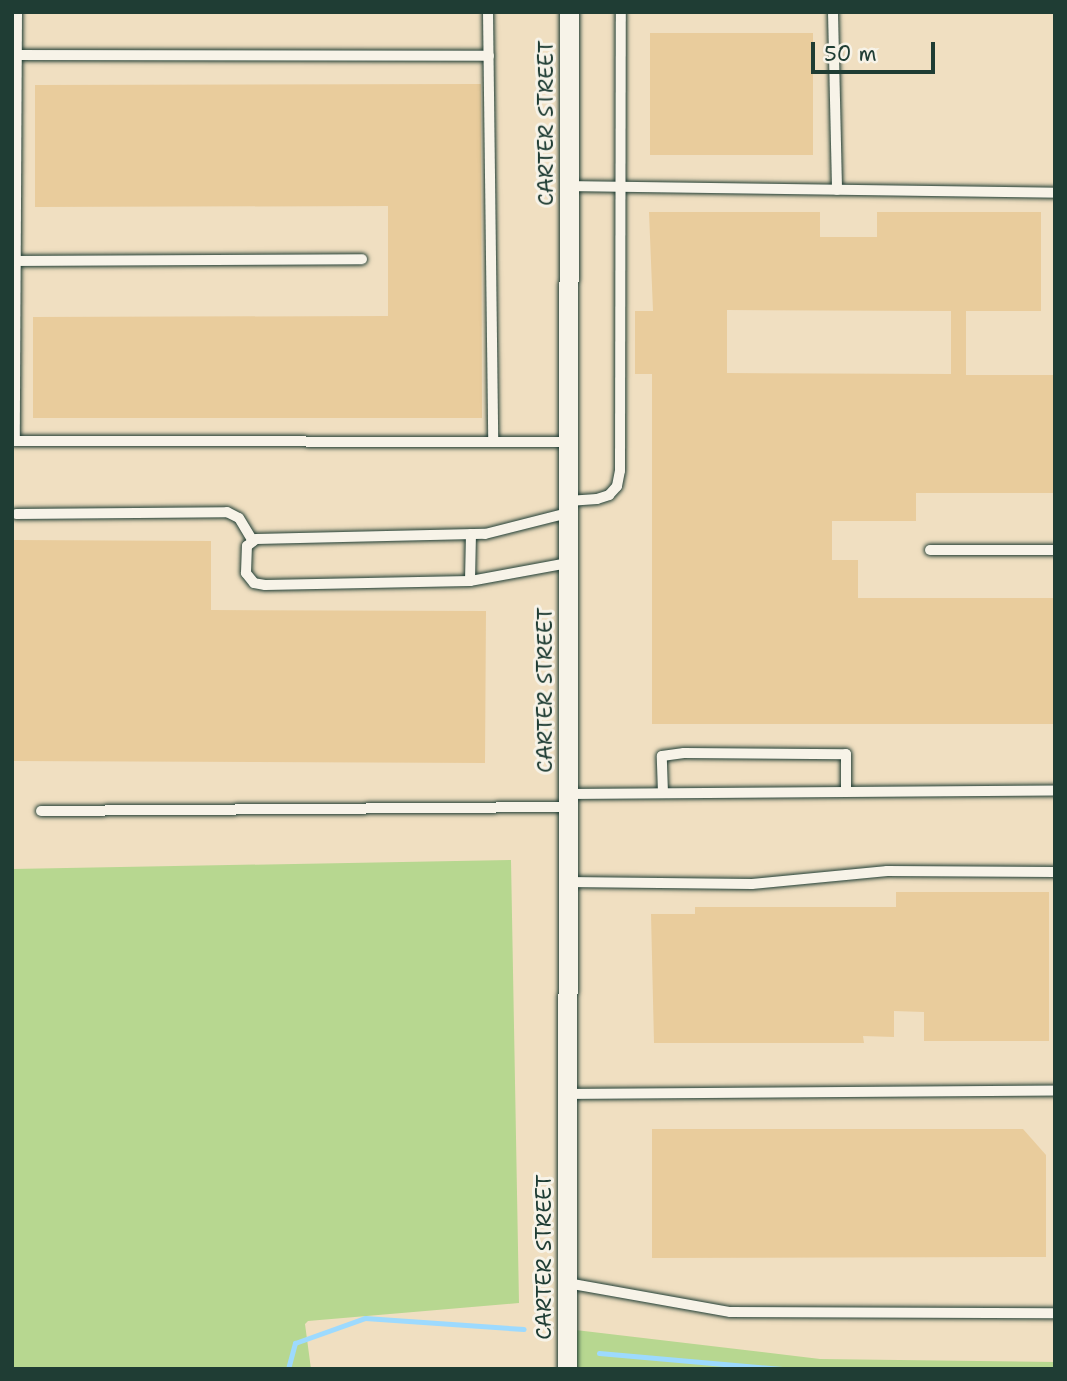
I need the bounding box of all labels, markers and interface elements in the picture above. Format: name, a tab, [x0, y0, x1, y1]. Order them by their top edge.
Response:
scale bar	[815, 28, 939, 72]
street label: CARTER STREET	[533, 40, 559, 206]
text: 50 m	[824, 40, 877, 68]
street label: CARTER STREET	[532, 607, 558, 773]
street label: CARTER STREET	[531, 1174, 557, 1340]

